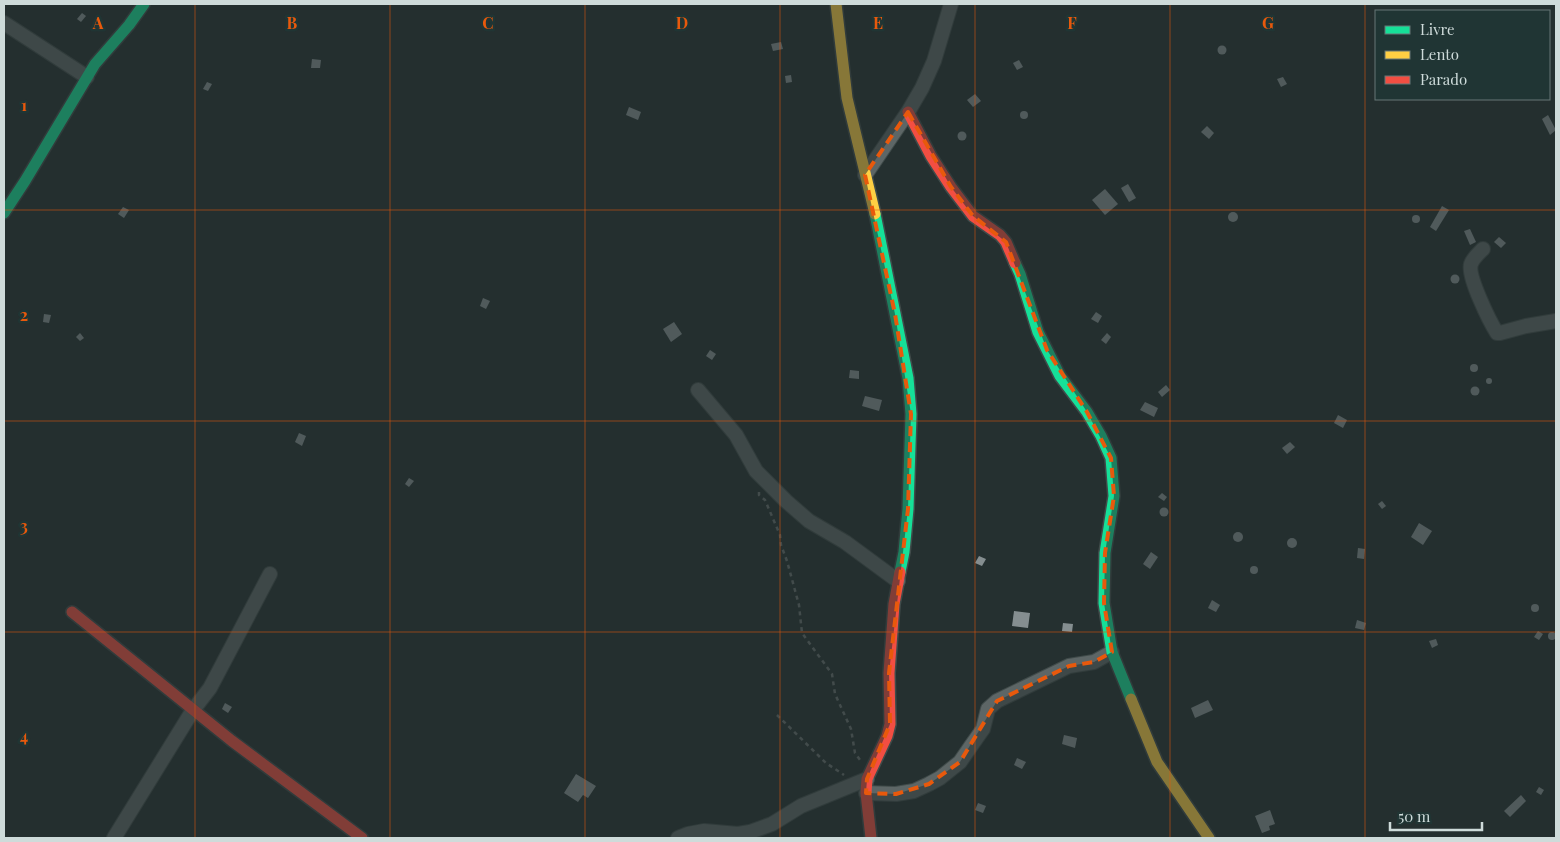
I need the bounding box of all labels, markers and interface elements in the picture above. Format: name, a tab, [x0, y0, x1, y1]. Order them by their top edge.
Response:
legend	[1375, 10, 1550, 100]
text: A	[92, 12, 104, 33]
text: B	[287, 12, 298, 33]
text: C	[482, 12, 494, 33]
text: D	[676, 12, 688, 33]
text: E	[873, 12, 883, 33]
text: F	[1067, 12, 1077, 33]
text: G	[1262, 12, 1274, 33]
text: Livre	[1420, 19, 1455, 39]
text: Lento	[1420, 44, 1459, 64]
text: Parado	[1420, 69, 1467, 89]
text: 1	[21, 94, 27, 115]
text: 2	[20, 304, 28, 325]
text: 3	[20, 515, 28, 536]
text: 4	[20, 725, 28, 746]
scale bar	[1390, 800, 1482, 832]
text: 50 m	[1398, 806, 1431, 826]

